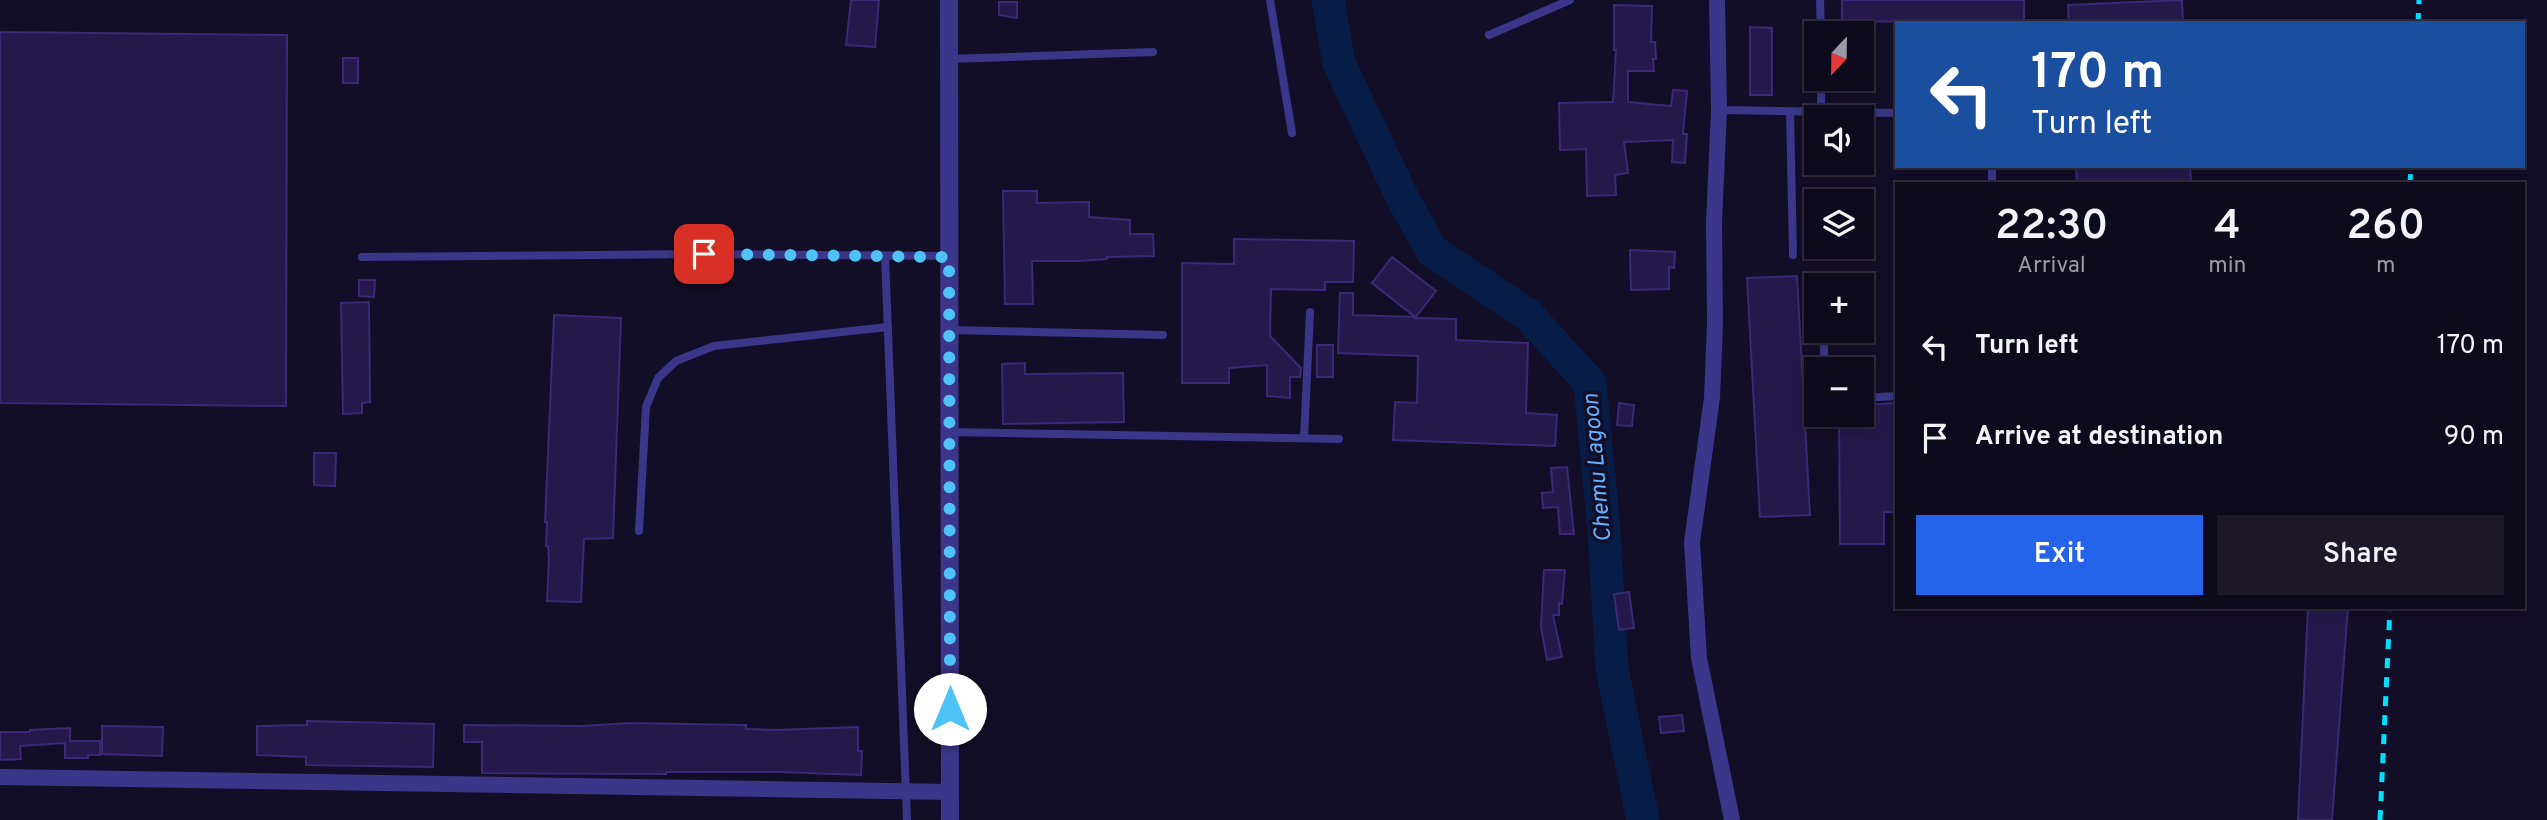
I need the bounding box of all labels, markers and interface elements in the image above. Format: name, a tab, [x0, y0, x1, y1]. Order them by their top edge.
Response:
north arrow	[1804, 21, 1874, 91]
map controls	[1804, 21, 1874, 427]
text: 170 m	[2031, 44, 2164, 106]
icon: left	[1916, 49, 2007, 140]
button: sound	[1804, 105, 1874, 175]
text: Turn left	[2031, 105, 2152, 145]
button: layers	[1804, 189, 1874, 259]
text: 22:30	[1995, 201, 2108, 254]
text: 4	[2214, 201, 2241, 254]
text: 260	[2346, 201, 2425, 254]
pin	[674, 224, 734, 284]
icon: arrive	[685, 235, 723, 273]
text: Arrival	[2017, 252, 2086, 281]
text: min	[2208, 252, 2247, 281]
text: m	[2376, 252, 2395, 281]
button: +	[1804, 273, 1874, 343]
icon: left	[1916, 328, 1954, 366]
text: Turn left	[1975, 330, 2079, 363]
text: 170 m	[2437, 330, 2504, 363]
button: −	[1804, 357, 1874, 427]
water label: Chemu Lagoon	[1578, 392, 1619, 543]
icon: arrive	[1916, 419, 1954, 457]
text: Arrive at destination	[1975, 421, 2223, 454]
text: 90 m	[2444, 421, 2504, 454]
button: Exit	[1916, 515, 2203, 595]
button: Share	[2217, 515, 2504, 595]
position arrow	[913, 672, 987, 746]

